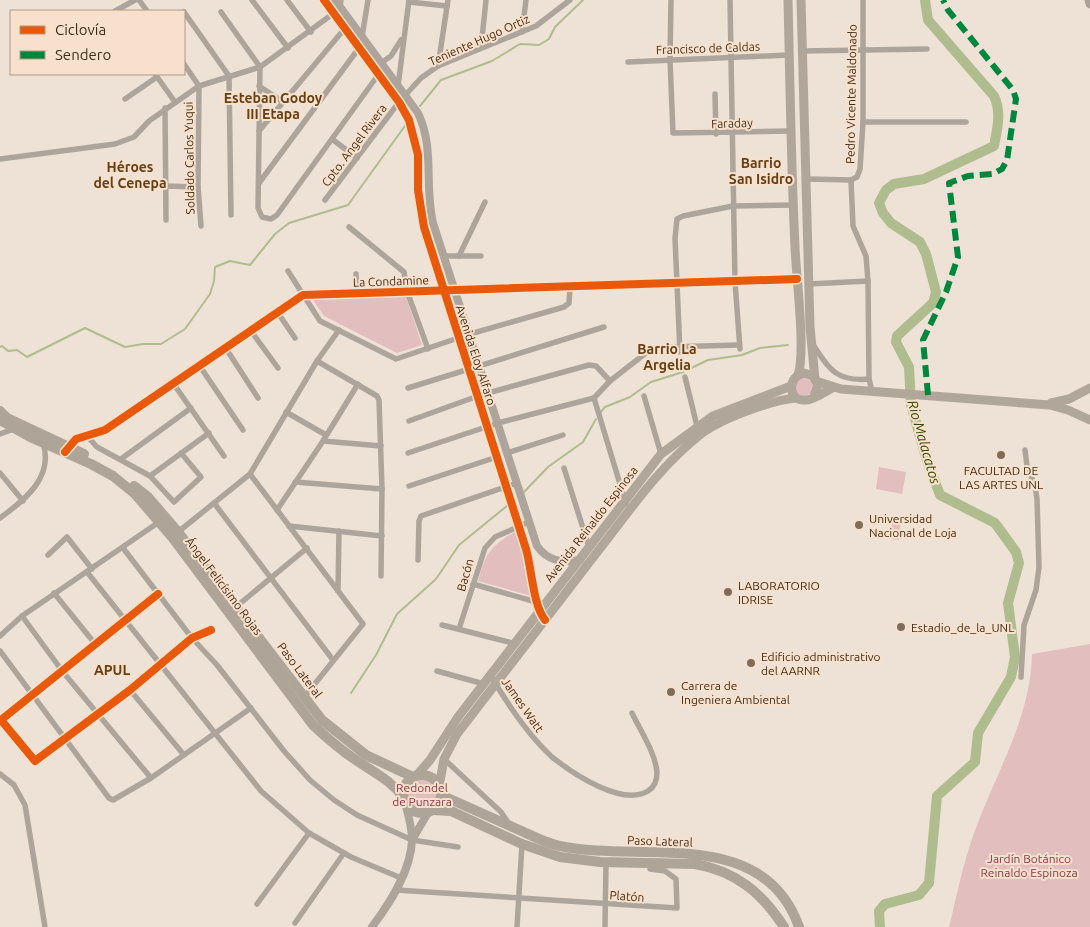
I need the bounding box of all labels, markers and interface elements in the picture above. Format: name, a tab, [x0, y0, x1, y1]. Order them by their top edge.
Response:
legend	[10, 10, 185, 75]
street label: Teniente Hugo Ortiz	[427, 12, 532, 68]
text: Ciclovía	[55, 21, 106, 38]
street label: Pedro Vicente Maldonado	[843, 24, 859, 164]
street label: Francisco de Caldas	[656, 40, 760, 56]
text: Sendero	[55, 46, 111, 63]
district label: Esteban Godoy III Etapa	[224, 90, 323, 122]
street label: Soldado Carlos Yuqui	[182, 101, 196, 215]
street label: Cpto. Angel Rivera	[319, 101, 389, 189]
street label: Faraday	[711, 116, 753, 130]
district label: Barrio San Isidro	[729, 155, 793, 187]
district label: Héroes del Cenepa	[93, 159, 167, 191]
street label: La Condamine	[353, 273, 429, 289]
street label: Avenida Eloy Alfaro	[454, 303, 498, 407]
district label: Barrio La Argelia	[637, 341, 697, 373]
water label: Rio Malacatos	[904, 398, 944, 486]
marker: FACULTAD DE LAS ARTES UNL	[995, 449, 1007, 461]
street label: Avenida Reinaldo Espinosa	[542, 464, 640, 584]
place label: FACULTAD DE LAS ARTES UNL	[959, 464, 1043, 491]
place label: Universidad Nacional de Loja	[869, 512, 957, 539]
marker: Universidad Nacional de Loja	[853, 519, 865, 531]
street label: Ángel Felicísimo Rojas	[183, 535, 265, 637]
street label: Bacón	[454, 557, 476, 593]
place label: LABORATORIO IDRISE	[738, 579, 820, 606]
marker: LABORATORIO IDRISE	[722, 586, 734, 598]
marker: Estadio_de_la_UNL	[895, 621, 907, 633]
place label: Estadio_de_la_UNL	[911, 621, 1014, 634]
street label: Paso Lateral	[275, 640, 325, 700]
place label: Edificio administrativo del AARNR	[761, 650, 881, 677]
marker: Edificio administrativo del AARNR	[745, 657, 757, 669]
district label: APUL	[94, 662, 130, 678]
street label: James Watt	[499, 675, 547, 735]
place label: Carrera de Ingeniera Ambiental	[681, 679, 790, 706]
marker: Carrera de Ingeniera Ambiental	[665, 686, 677, 698]
park label: Redondel de Punzara	[392, 781, 452, 808]
street label: Paso Lateral	[627, 833, 693, 849]
park label: Jardín Botánico Reinaldo Espinoza	[980, 852, 1078, 879]
street label: Platón	[609, 888, 645, 904]

